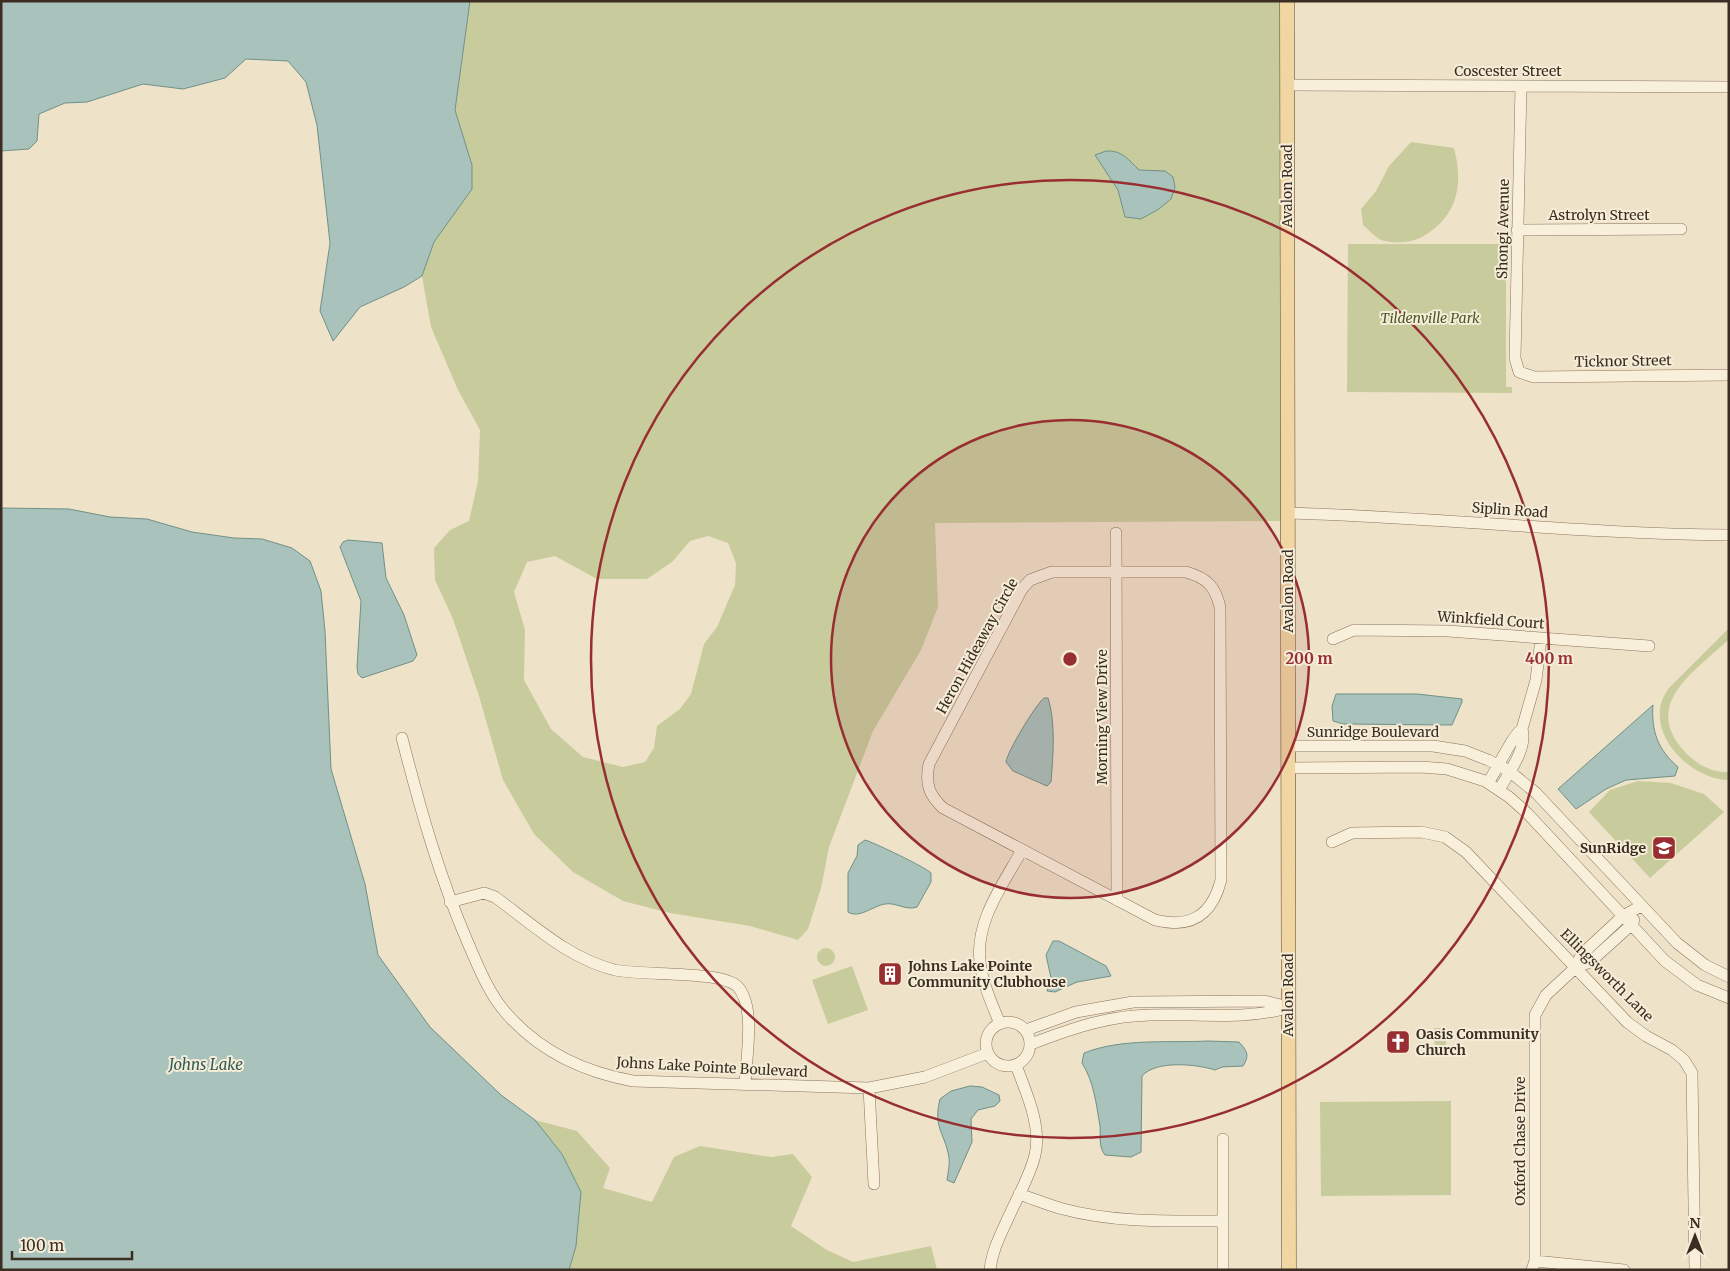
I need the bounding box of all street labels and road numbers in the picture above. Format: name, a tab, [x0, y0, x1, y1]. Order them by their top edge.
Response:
street label: Coscester Street	[1454, 62, 1562, 80]
street label: Avalon Road	[1278, 144, 1296, 229]
street label: Shongi Avenue	[1493, 179, 1513, 279]
street label: Astrolyn Street	[1547, 206, 1650, 224]
street label: Ticknor Street	[1574, 351, 1672, 371]
street label: Siplin Road	[1471, 498, 1549, 522]
street label: Avalon Road	[1279, 549, 1297, 634]
street label: Heron Hideaway Circle	[932, 575, 1022, 717]
street label: Winkfield Court	[1436, 607, 1546, 633]
street label: Morning View Drive	[1093, 649, 1111, 785]
street label: Sunridge Boulevard	[1307, 723, 1440, 741]
street label: Ellingsworth Lane	[1557, 925, 1657, 1025]
street label: Avalon Road	[1279, 953, 1297, 1038]
street label: Johns Lake Pointe Boulevard	[615, 1053, 809, 1081]
street label: Oxford Chase Drive	[1511, 1076, 1529, 1206]

